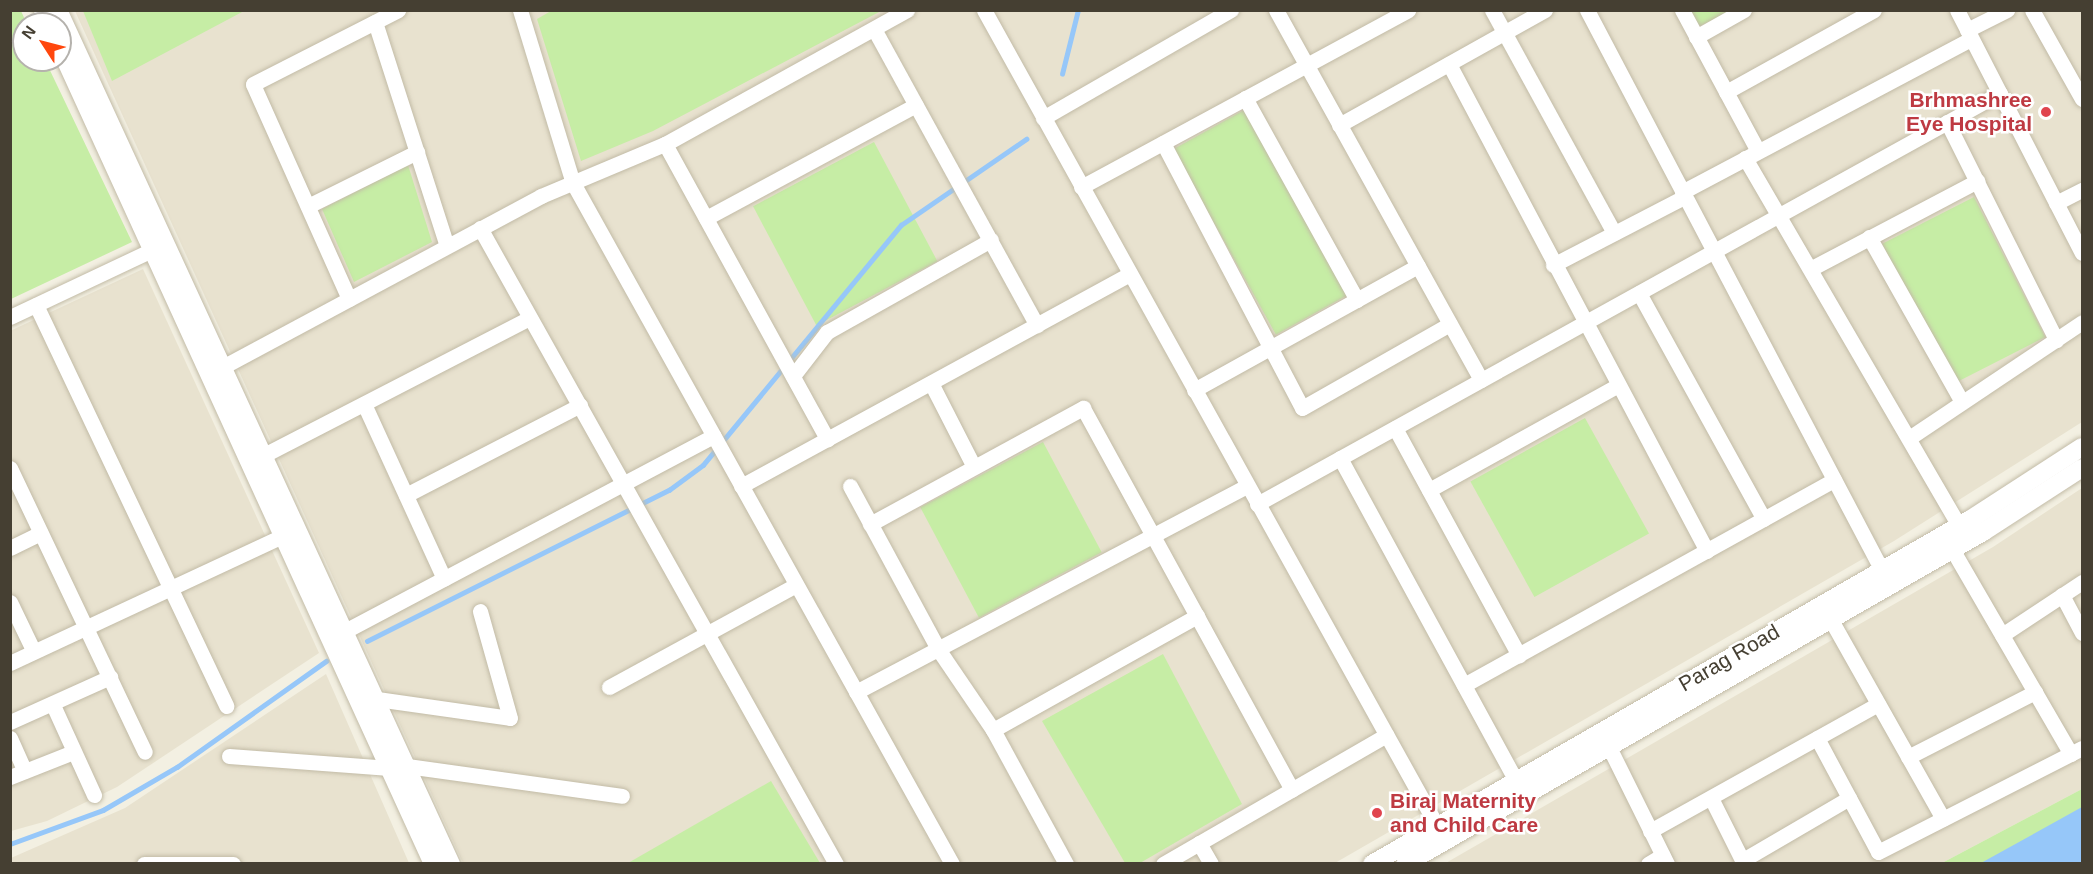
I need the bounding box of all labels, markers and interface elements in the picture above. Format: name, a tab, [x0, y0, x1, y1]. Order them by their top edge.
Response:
north arrow	[12, 12, 72, 72]
text: N	[18, 23, 39, 42]
place label: Brhmashree Eye Hospital	[1906, 87, 2032, 137]
marker: Brhmashree Eye Hospital	[2037, 103, 2055, 121]
street label: Parag Road	[1674, 619, 1784, 697]
place label: Biraj Maternity and Child Care	[1390, 788, 1538, 838]
marker: Biraj Maternity and Child Care	[1368, 804, 1386, 822]

